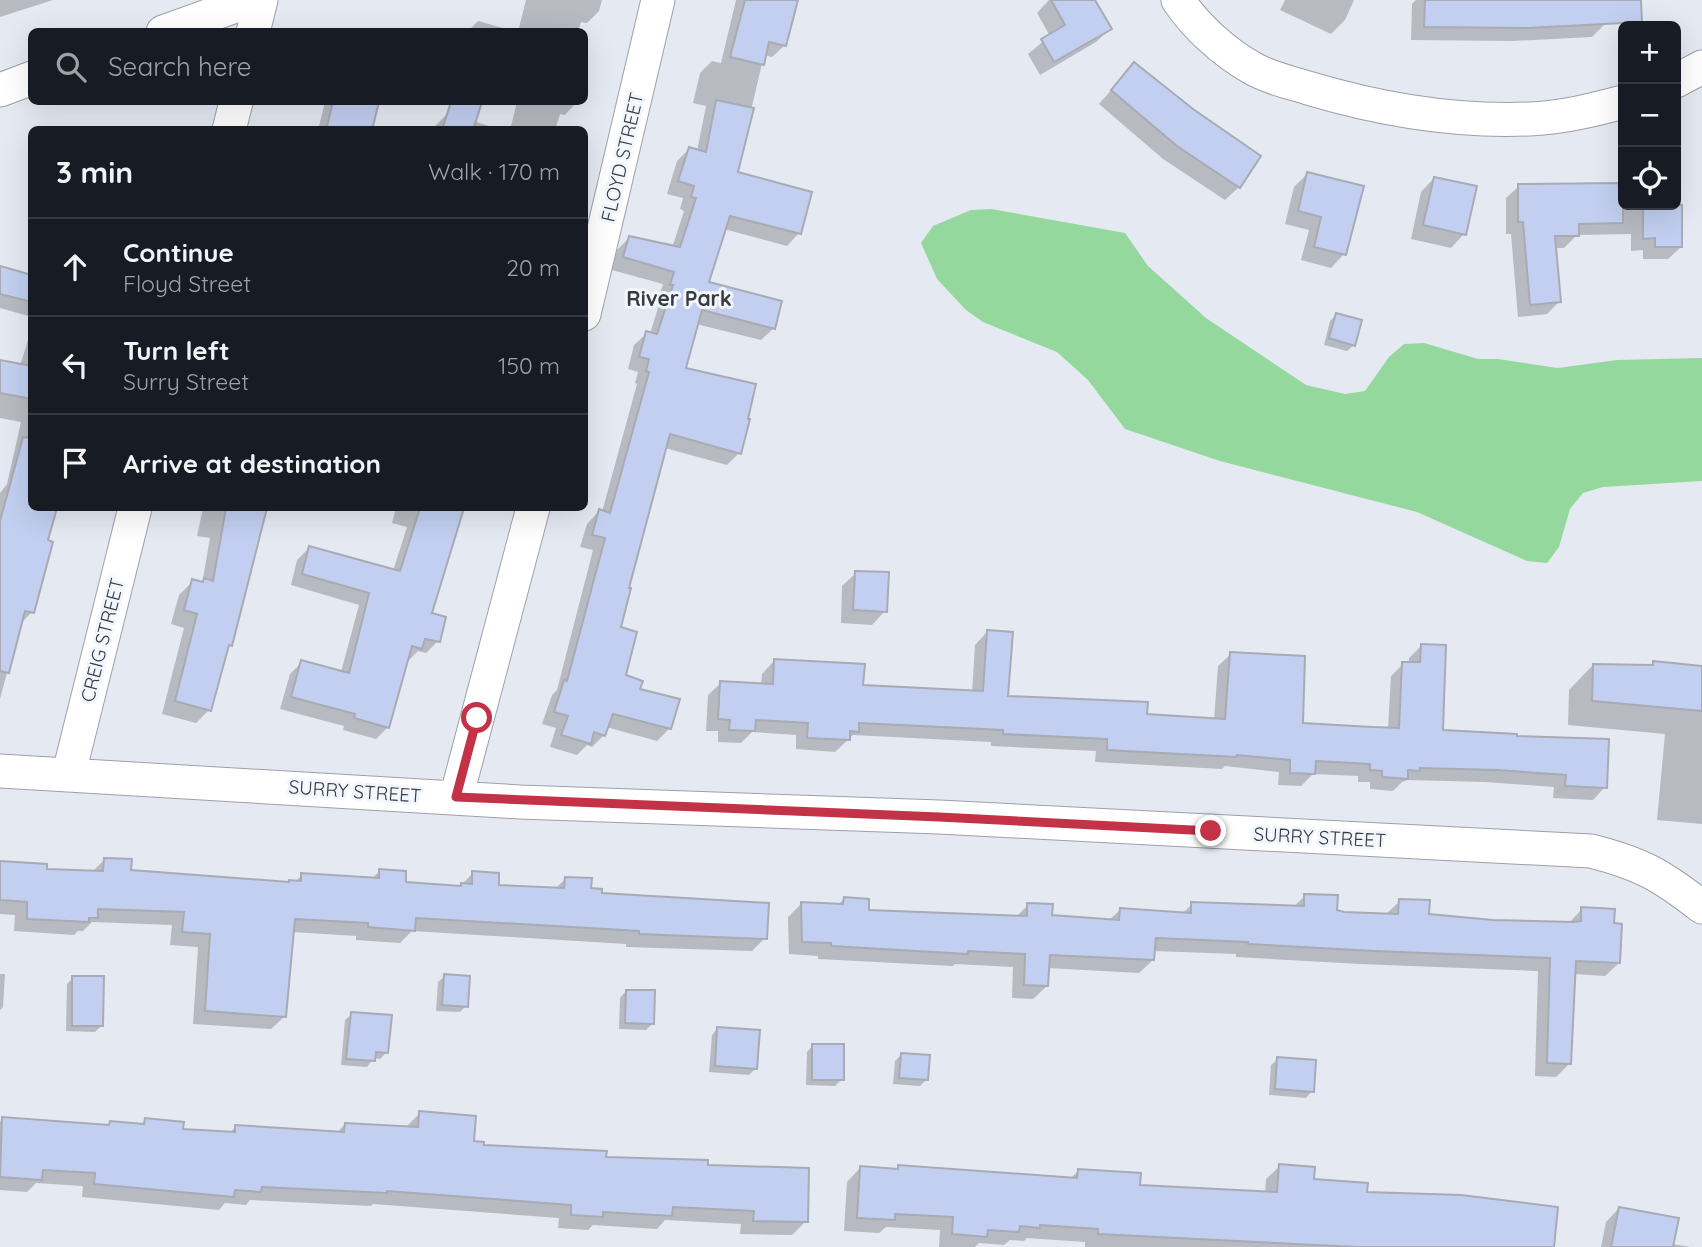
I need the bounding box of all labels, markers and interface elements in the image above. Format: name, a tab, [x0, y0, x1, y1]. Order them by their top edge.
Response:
map controls	[1618, 21, 1681, 210]
button: +	[1618, 21, 1681, 84]
search box	[28, 28, 588, 105]
icon: search	[52, 48, 90, 86]
text: Search here	[108, 50, 252, 83]
button: −	[1618, 84, 1681, 147]
street label: FLOYD STREET	[595, 90, 649, 224]
button: locate	[1618, 147, 1681, 210]
text: 3 min	[56, 153, 133, 191]
text: Walk · 170 m	[428, 157, 560, 186]
text: Continue	[123, 236, 234, 269]
icon: ahead	[56, 248, 94, 286]
text: 20 m	[506, 253, 560, 282]
text: Floyd Street	[123, 269, 251, 298]
district label: River Park	[626, 285, 732, 311]
text: Turn left	[123, 334, 230, 367]
icon: left	[56, 346, 94, 384]
text: 150 m	[498, 351, 560, 380]
text: Surry Street	[123, 367, 249, 396]
icon: arrive	[56, 444, 94, 482]
text: Arrive at destination	[123, 447, 381, 480]
street label: CREIG STREET	[75, 575, 129, 705]
route start	[461, 702, 492, 733]
street label: SURRY STREET	[288, 774, 422, 808]
route end	[1195, 815, 1226, 846]
street label: SURRY STREET	[1253, 822, 1387, 852]

